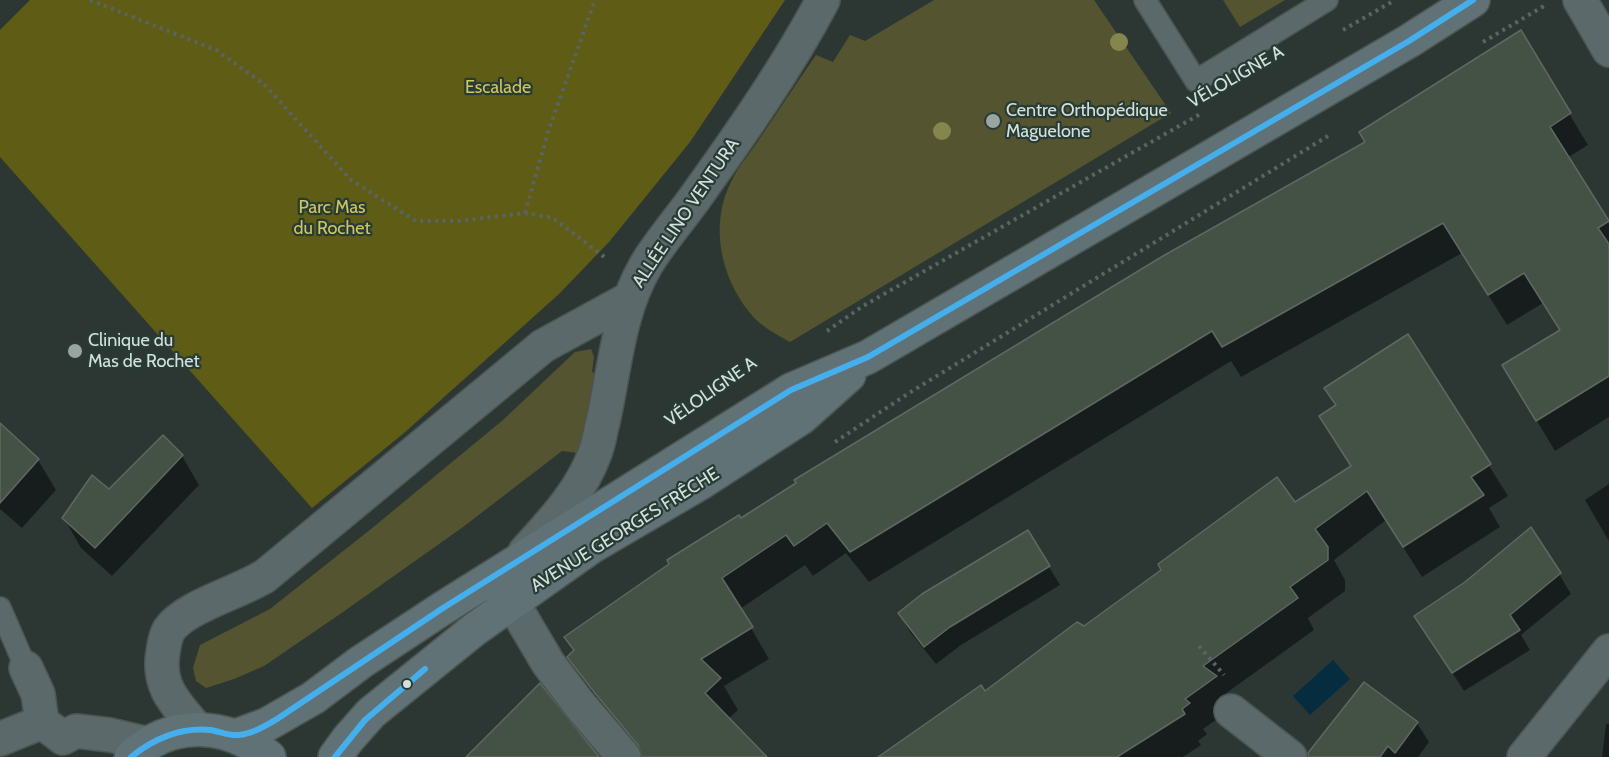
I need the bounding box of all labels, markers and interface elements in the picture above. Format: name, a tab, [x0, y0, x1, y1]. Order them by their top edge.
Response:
street label: VÉLOLIGNE A	[1184, 41, 1288, 113]
park label: Escalade	[465, 77, 531, 99]
place label: Centre Orthopédique Maguelone	[1006, 100, 1168, 142]
marker: Centre Orthopédique Maguelone	[984, 112, 1002, 130]
street label: ALLÉE LINO VENTURA	[628, 134, 744, 292]
park label: Parc Mas du Rochet	[293, 197, 371, 240]
place label: Clinique du Mas de Rochet	[88, 330, 200, 372]
marker: Clinique du Mas de Rochet	[66, 342, 84, 360]
street label: VÉLOLIGNE A	[661, 353, 761, 431]
street label: AVENUE GEORGES FRÊCHE	[527, 463, 723, 597]
unlabelled marker	[401, 678, 413, 690]

